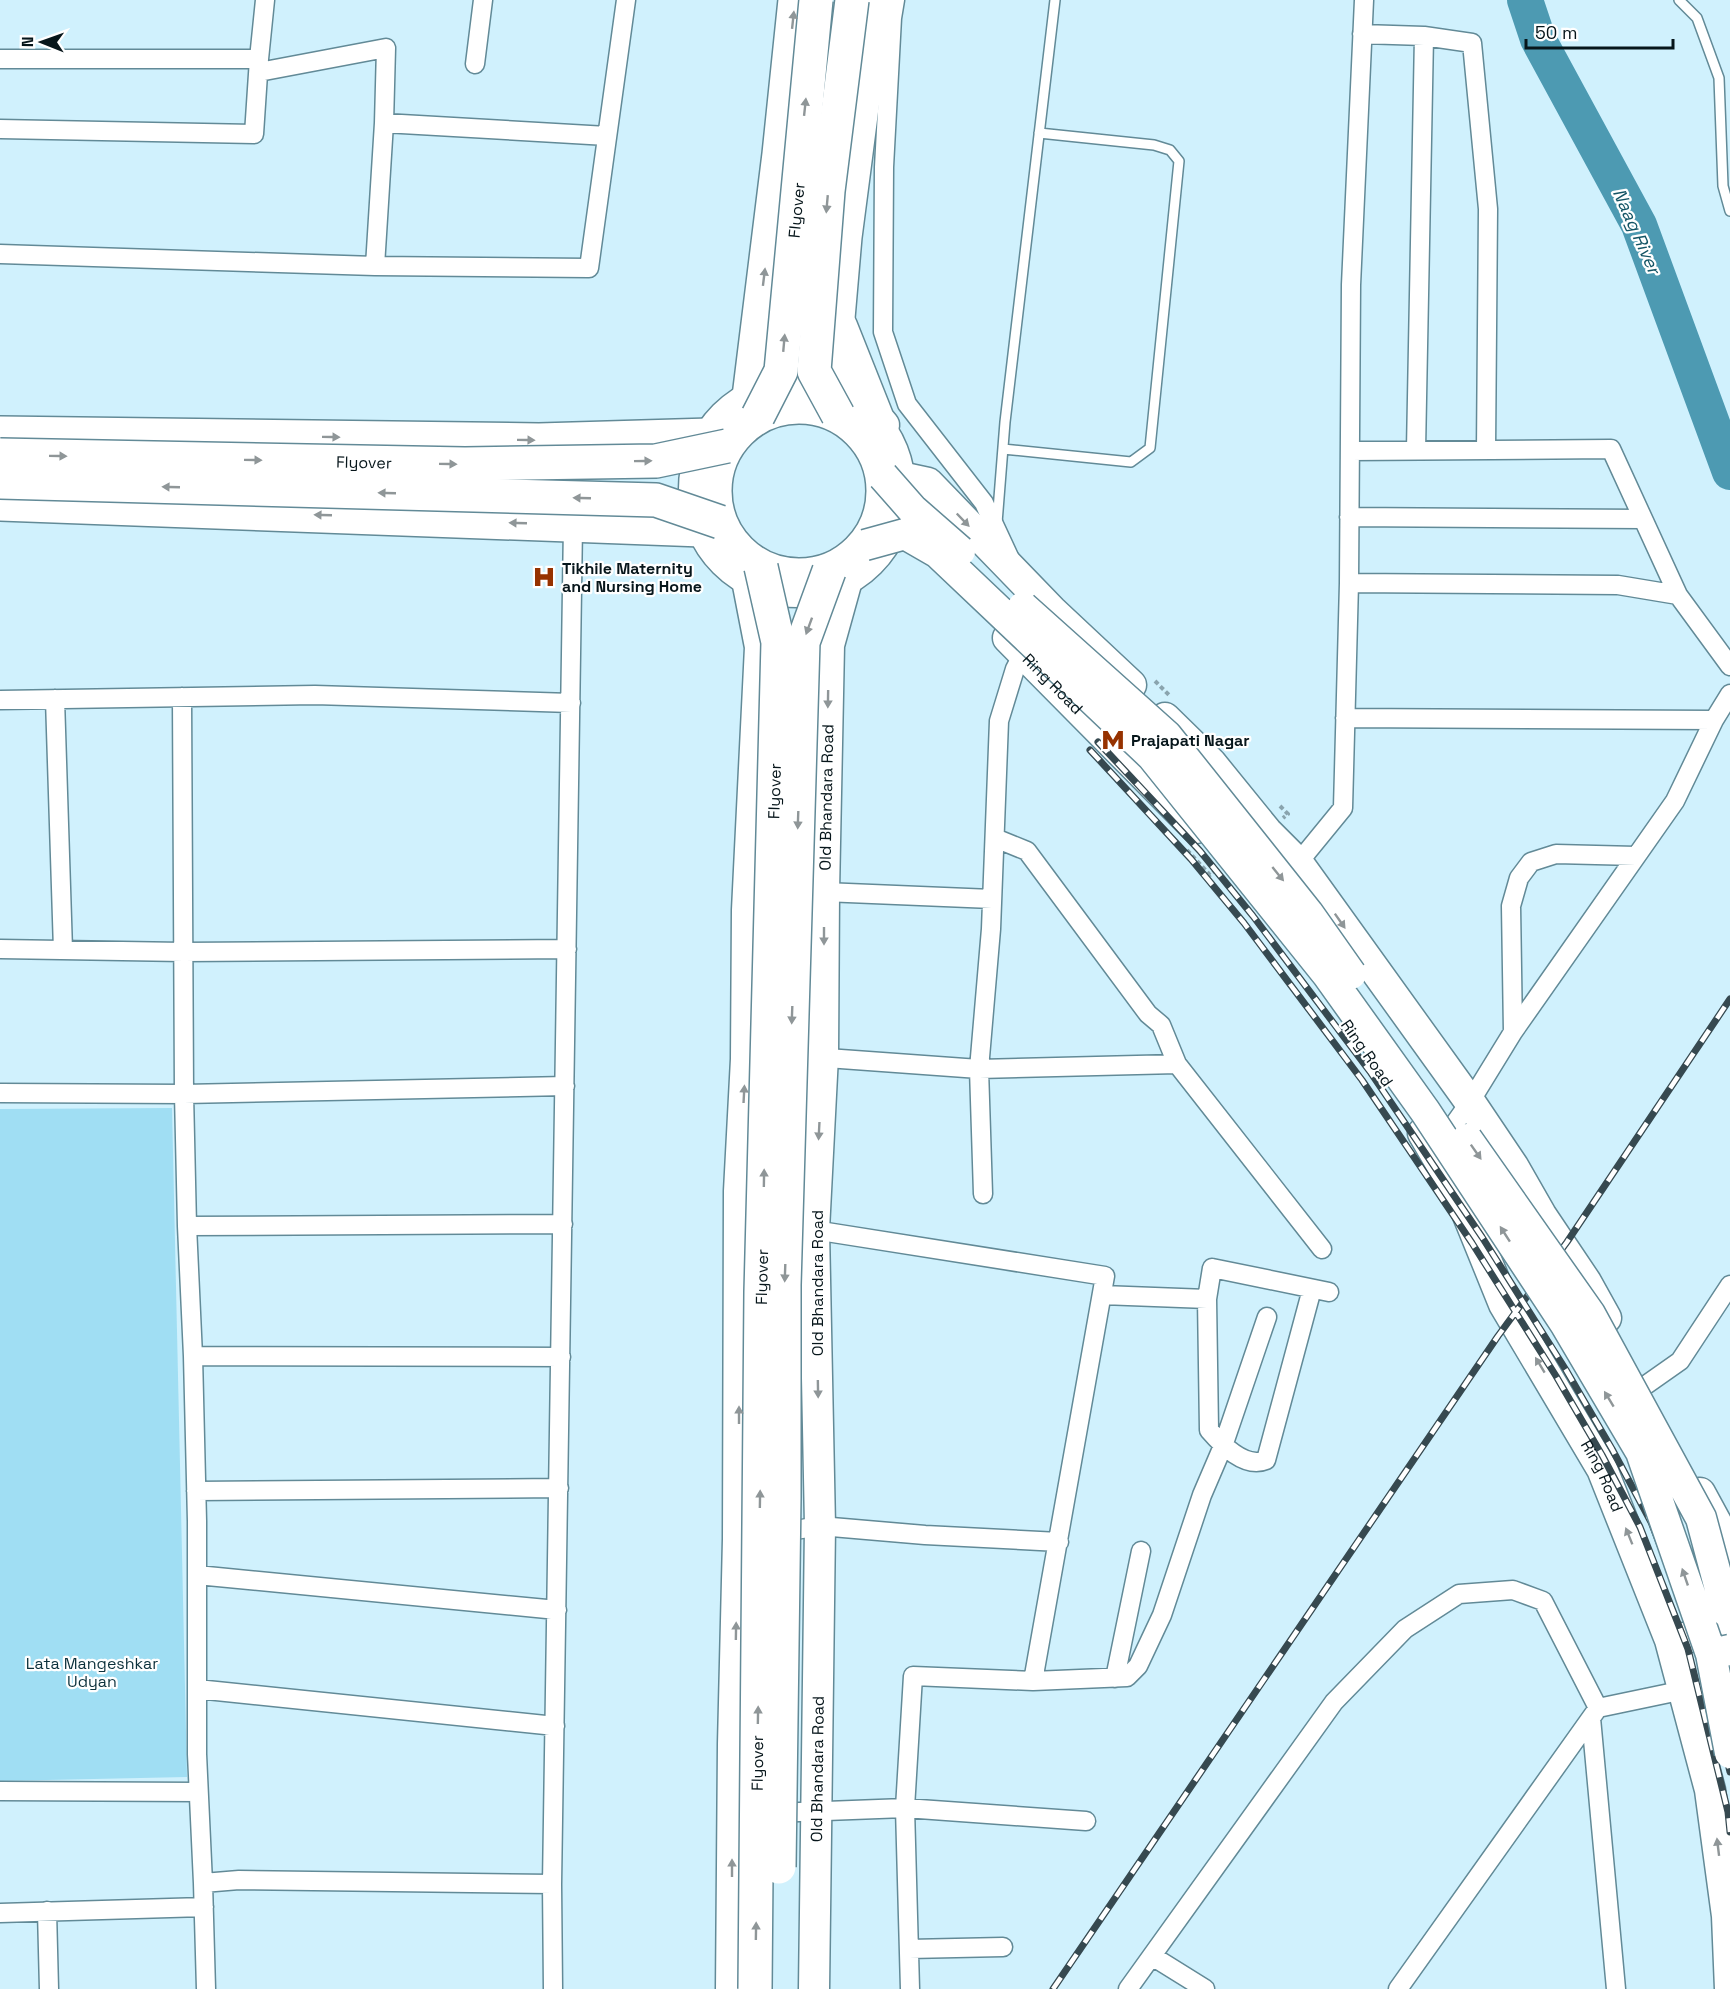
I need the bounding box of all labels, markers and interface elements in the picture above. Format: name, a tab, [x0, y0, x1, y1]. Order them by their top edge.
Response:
one-way arrow	[788, 11, 797, 30]
north arrow	[12, 12, 72, 72]
scale bar	[1526, 12, 1673, 50]
text: 50 m	[1535, 21, 1577, 44]
text: N	[17, 36, 38, 47]
one-way arrow	[800, 97, 810, 116]
street label: Flyover	[783, 182, 809, 239]
water label: Naag River	[1608, 185, 1667, 279]
one-way arrow	[822, 195, 832, 214]
one-way arrow	[759, 267, 769, 286]
one-way arrow	[779, 333, 789, 352]
one-way arrow	[322, 433, 341, 442]
one-way arrow	[517, 435, 536, 445]
one-way arrow	[49, 451, 68, 461]
street label: Flyover	[336, 451, 392, 473]
one-way arrow	[244, 455, 263, 465]
one-way arrow	[634, 457, 653, 466]
one-way arrow	[439, 459, 458, 469]
one-way arrow	[161, 482, 180, 491]
one-way arrow	[377, 488, 396, 498]
one-way arrow	[572, 494, 591, 503]
one-way arrow	[313, 511, 332, 520]
one-way arrow	[956, 512, 970, 527]
one-way arrow	[508, 518, 527, 527]
place label: Tikhile Maternity and Nursing Home	[562, 558, 702, 597]
hospital icon: Tikhile Maternity and Nursing Home	[531, 564, 557, 590]
one-way arrow	[803, 617, 813, 635]
street label: Ring Road	[1018, 649, 1088, 718]
one-way arrow	[823, 690, 833, 709]
street label: Old Bhandara Road	[814, 724, 838, 871]
metro station icon: Prajapati Nagar	[1100, 727, 1126, 753]
place label: Prajapati Nagar	[1131, 730, 1250, 751]
street label: Flyover	[763, 763, 785, 819]
one-way arrow	[793, 811, 803, 830]
one-way arrow	[1271, 867, 1283, 882]
one-way arrow	[1334, 913, 1346, 929]
one-way arrow	[819, 927, 829, 946]
one-way arrow	[788, 1005, 797, 1024]
street label: Ring Road	[1336, 1015, 1398, 1091]
one-way arrow	[739, 1084, 748, 1103]
one-way arrow	[815, 1122, 824, 1141]
one-way arrow	[1470, 1145, 1482, 1160]
one-way arrow	[760, 1168, 769, 1187]
street label: Old Bhandara Road	[807, 1210, 828, 1356]
one-way arrow	[1500, 1225, 1511, 1242]
street label: Flyover	[750, 1249, 773, 1305]
one-way arrow	[780, 1263, 789, 1282]
one-way arrow	[1534, 1357, 1545, 1373]
one-way arrow	[813, 1380, 822, 1399]
one-way arrow	[1604, 1391, 1615, 1407]
one-way arrow	[734, 1405, 744, 1424]
street label: Ring Road	[1576, 1436, 1628, 1515]
one-way arrow	[755, 1489, 764, 1508]
one-way arrow	[1624, 1527, 1633, 1545]
one-way arrow	[1680, 1568, 1690, 1586]
one-way arrow	[731, 1621, 740, 1640]
park label: Lata Mangeshkar Udyan	[26, 1653, 158, 1692]
street label: Old Bhandara Road	[805, 1696, 828, 1842]
one-way arrow	[753, 1705, 763, 1724]
street label: Flyover	[746, 1735, 768, 1791]
one-way arrow	[1713, 1838, 1722, 1857]
one-way arrow	[727, 1858, 737, 1877]
one-way arrow	[751, 1921, 761, 1940]

